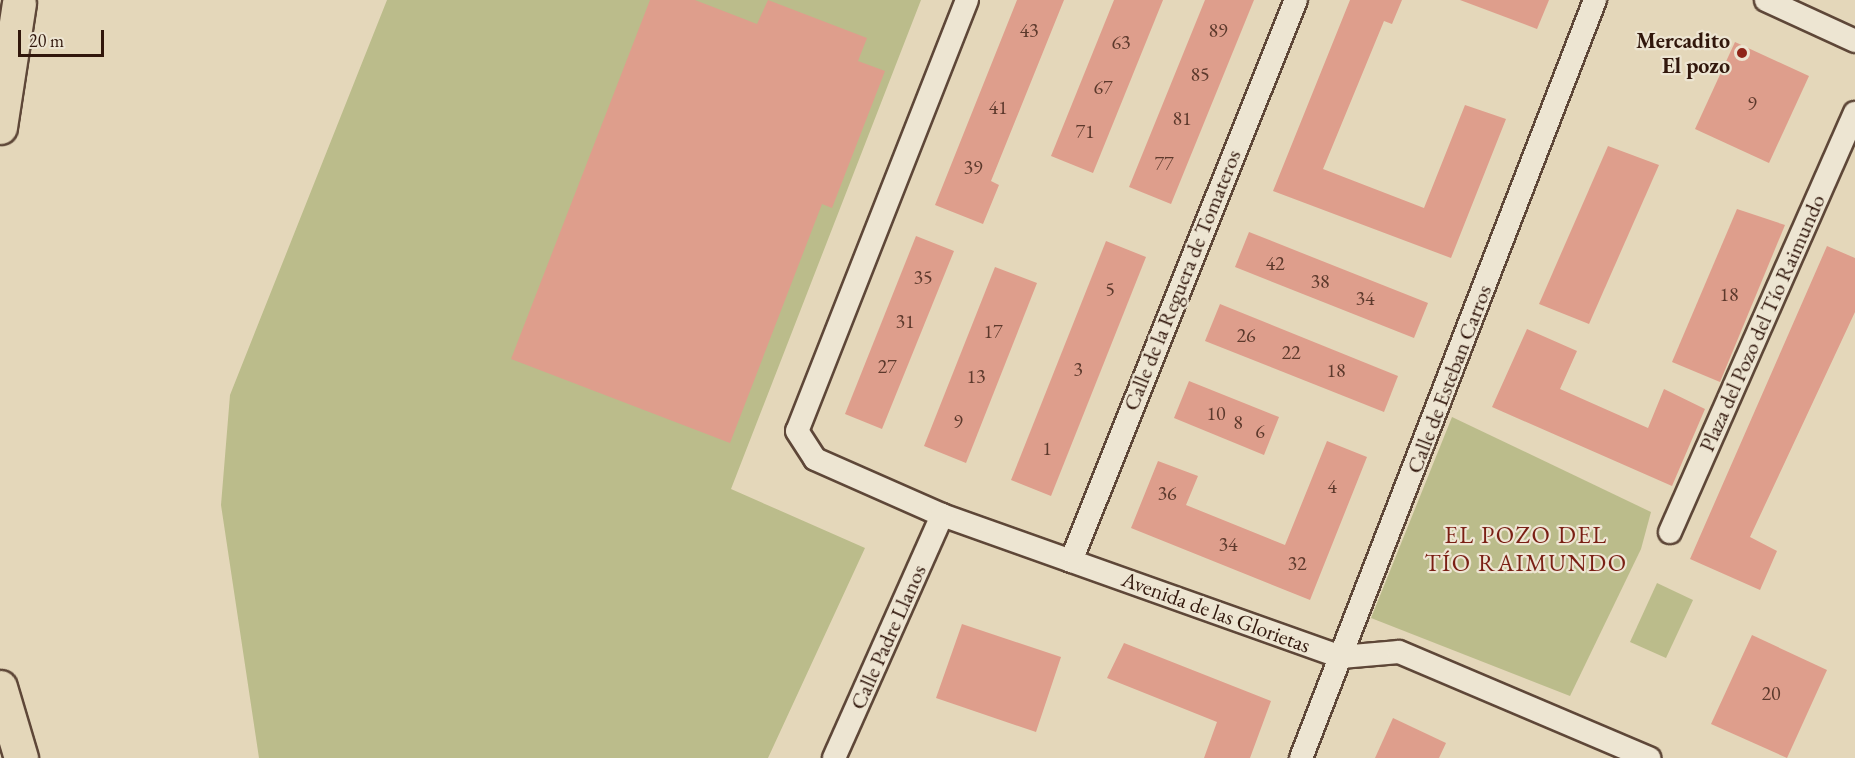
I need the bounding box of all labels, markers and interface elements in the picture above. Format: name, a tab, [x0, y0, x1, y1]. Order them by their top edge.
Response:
scale bar	[21, 18, 106, 56]
house number: 43	[1019, 18, 1039, 42]
house number: 89	[1208, 18, 1228, 42]
place label: Mercadito El pozo	[1636, 27, 1730, 78]
text: 20 m	[29, 29, 64, 52]
house number: 63	[1111, 30, 1131, 54]
marker: Mercadito El pozo	[1735, 46, 1749, 60]
house number: 85	[1190, 62, 1210, 86]
house number: 67	[1093, 75, 1113, 99]
house number: 9	[1747, 91, 1757, 115]
house number: 41	[988, 95, 1008, 119]
house number: 81	[1172, 106, 1192, 130]
house number: 71	[1075, 119, 1095, 143]
street label: Calle de la Reguera de Tomateros	[1117, 146, 1247, 414]
house number: 77	[1154, 151, 1174, 175]
house number: 39	[963, 155, 983, 179]
street label: Plaza del Pozo del Tío Raimundo	[1693, 190, 1831, 456]
house number: 42	[1265, 251, 1285, 275]
house number: 35	[913, 265, 933, 289]
house number: 38	[1310, 269, 1330, 293]
house number: 5	[1105, 277, 1115, 301]
street label: Calle de Esteban Carros	[1401, 281, 1497, 477]
house number: 18	[1719, 282, 1739, 306]
house number: 34	[1355, 286, 1375, 310]
house number: 31	[895, 309, 915, 333]
house number: 17	[983, 319, 1003, 343]
house number: 26	[1236, 323, 1256, 347]
house number: 22	[1281, 340, 1301, 364]
house number: 27	[877, 354, 897, 378]
house number: 3	[1073, 357, 1083, 381]
house number: 18	[1326, 358, 1346, 382]
house number: 13	[966, 364, 986, 388]
house number: 10	[1206, 401, 1226, 425]
house number: 9	[953, 409, 963, 433]
house number: 8	[1233, 410, 1243, 434]
house number: 6	[1255, 419, 1265, 443]
house number: 1	[1042, 436, 1052, 460]
house number: 4	[1327, 474, 1337, 498]
house number: 36	[1157, 481, 1177, 505]
district label: EL POZO DEL TÍO RAIMUNDO	[1425, 521, 1627, 577]
house number: 34	[1218, 532, 1238, 556]
house number: 32	[1287, 551, 1307, 575]
street label: Calle Padre Llanos	[844, 560, 932, 714]
street label: Avenida de las Glorietas	[1118, 566, 1314, 658]
house number: 20	[1761, 681, 1781, 705]

